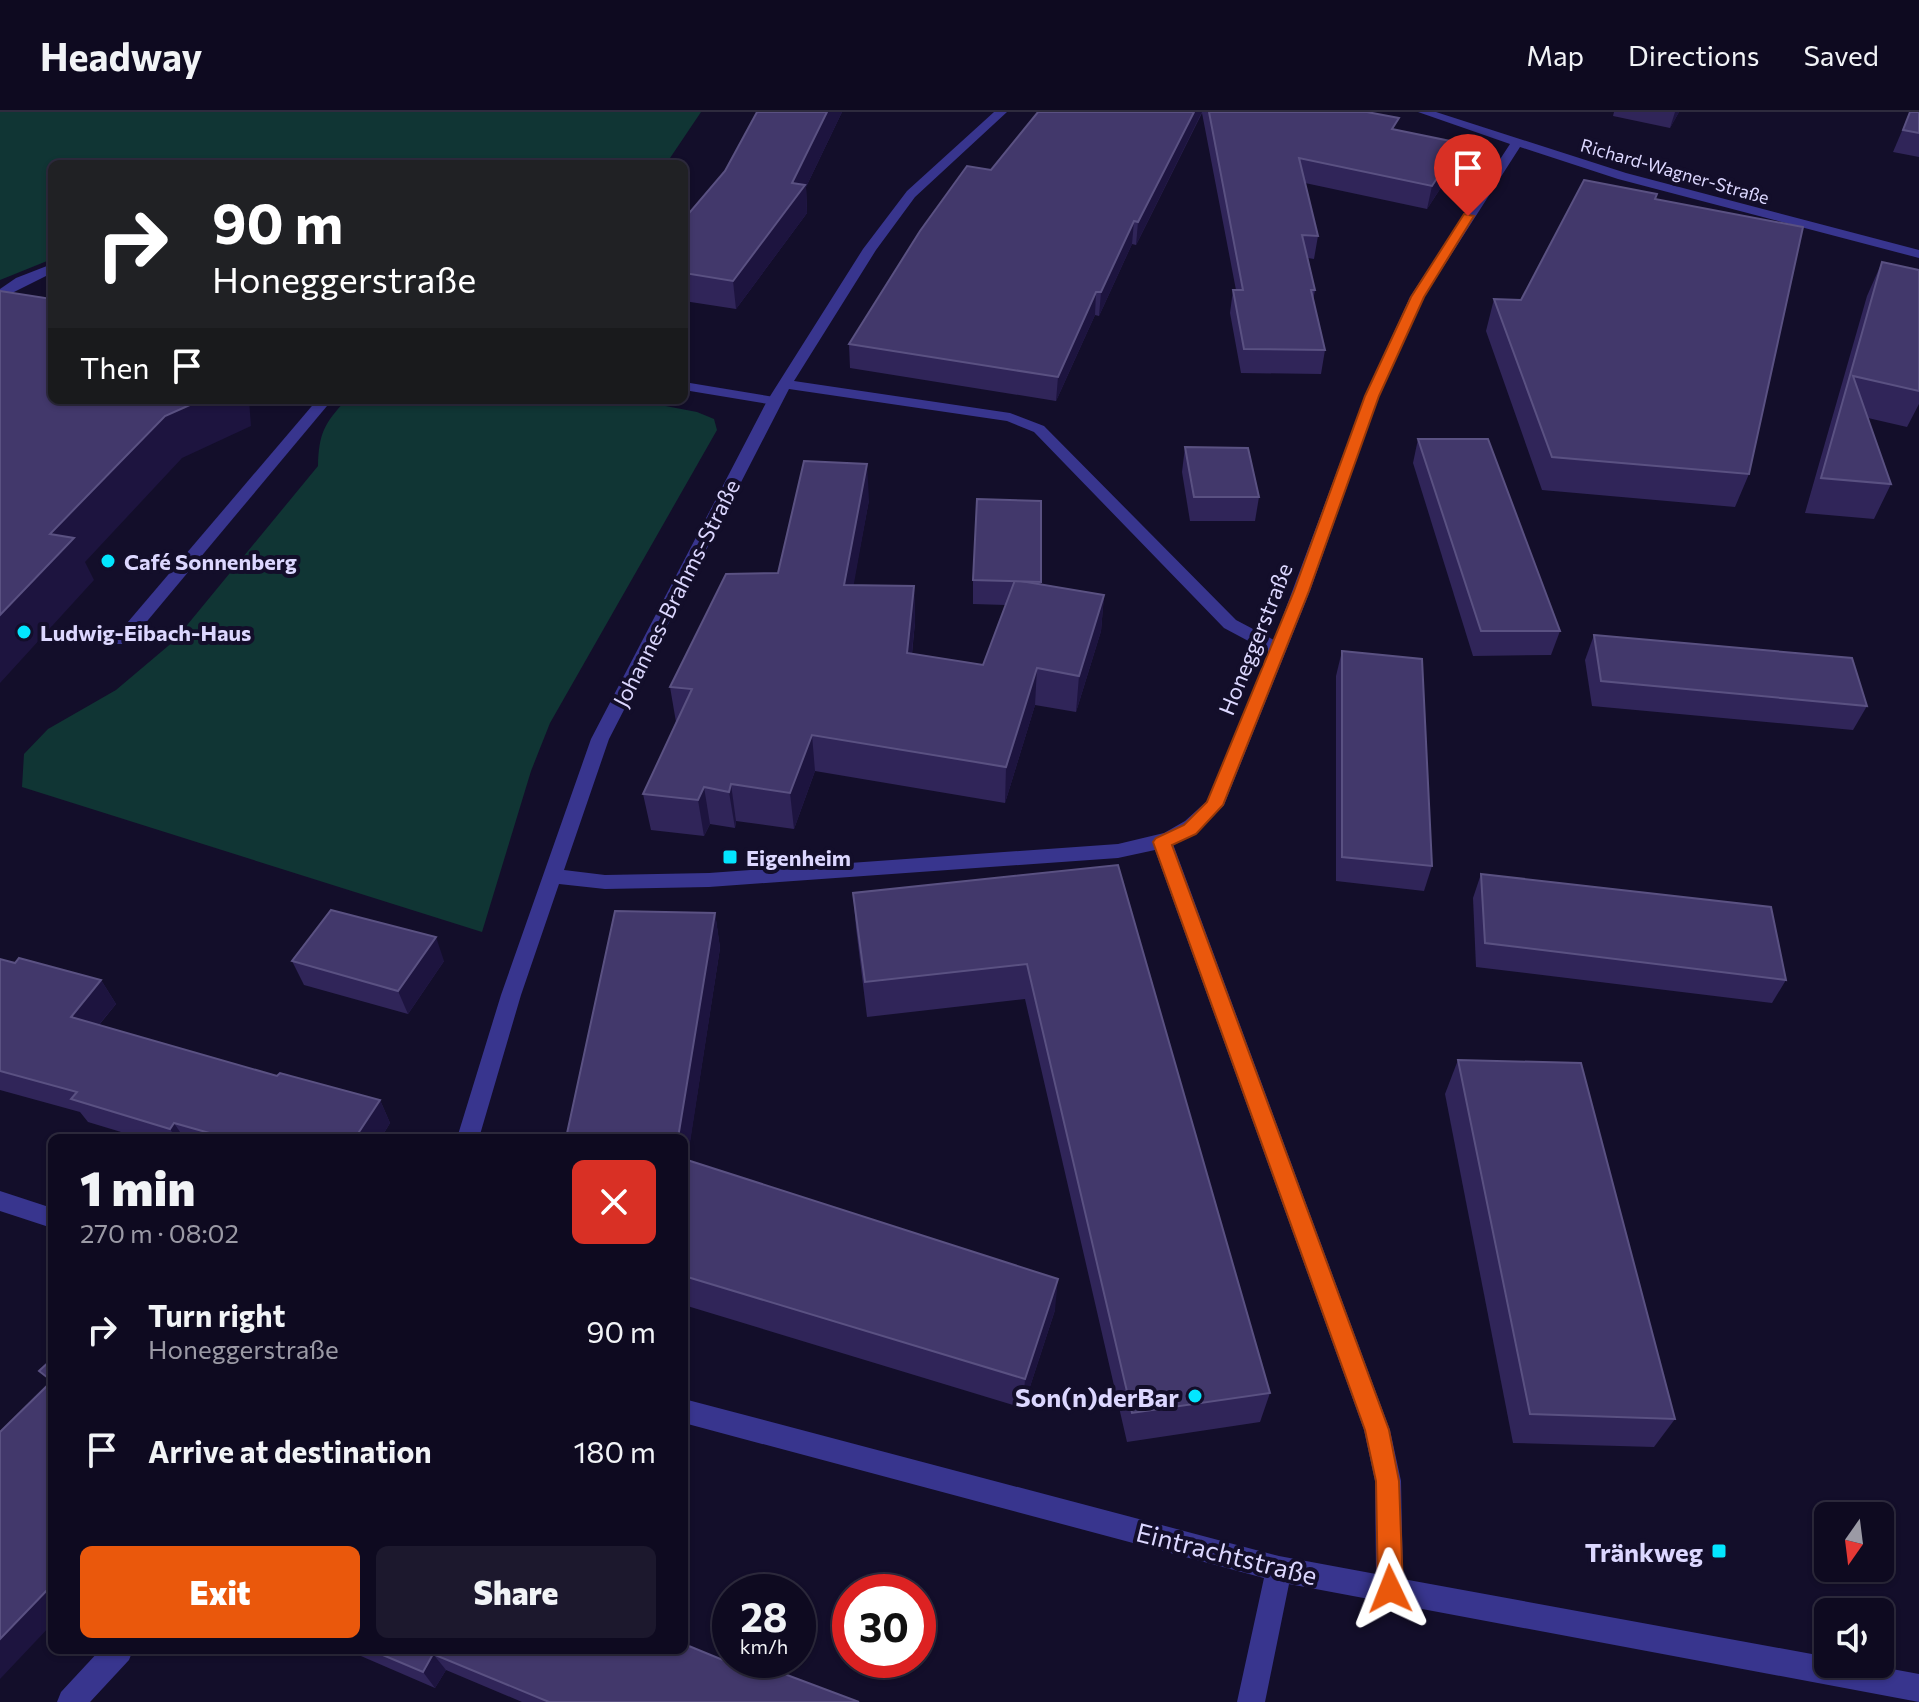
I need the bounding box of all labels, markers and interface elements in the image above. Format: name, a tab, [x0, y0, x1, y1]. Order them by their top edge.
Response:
text: Headway	[40, 32, 202, 79]
text: Map	[1526, 38, 1584, 72]
text: Directions	[1628, 38, 1759, 72]
text: Saved	[1803, 38, 1879, 72]
pin	[1434, 134, 1502, 216]
street label: Richard-Wagner-Straße	[1578, 134, 1772, 208]
icon: arrive	[1446, 146, 1490, 190]
text: 90 m	[212, 187, 343, 256]
icon: right	[80, 192, 184, 296]
text: Honeggerstraße	[212, 256, 476, 300]
icon: arrive	[165, 344, 209, 388]
text: Then	[80, 348, 149, 385]
street label: Johannes-Brahms-Straße	[607, 475, 745, 711]
place label: Café Sonnenberg	[124, 548, 297, 575]
marker: Café Sonnenberg	[99, 552, 117, 570]
street label: Honeggerstraße	[1212, 559, 1298, 719]
place label: Ludwig-Eibach-Haus	[40, 619, 251, 646]
marker: Ludwig-Eibach-Haus	[15, 623, 33, 641]
place label: Eigenheim	[746, 844, 851, 871]
marker: Eigenheim	[721, 848, 739, 866]
text: 1 min	[80, 1157, 195, 1216]
button: close	[572, 1160, 656, 1244]
text: 270 m · 08:02	[80, 1217, 239, 1248]
text: Turn right	[148, 1296, 285, 1333]
icon: right	[80, 1308, 124, 1352]
text: 90 m	[586, 1312, 656, 1349]
text: Honeggerstraße	[148, 1333, 339, 1364]
place label: Son(n)derBar	[1015, 1381, 1179, 1412]
marker: Son(n)derBar	[1186, 1387, 1204, 1405]
icon: arrive	[80, 1428, 124, 1472]
text: Arrive at destination	[148, 1432, 432, 1469]
text: 180 m	[573, 1432, 656, 1469]
north arrow	[1814, 1502, 1894, 1582]
map controls	[1814, 1502, 1894, 1678]
street label: Eintrachtstraße	[1133, 1516, 1321, 1590]
place label: Tränkweg	[1585, 1536, 1703, 1567]
marker: Tränkweg	[1710, 1542, 1728, 1560]
button: Exit	[80, 1546, 360, 1638]
button: Share	[376, 1546, 656, 1638]
position arrow	[1348, 1547, 1432, 1631]
speed limit sign: 30	[832, 1574, 936, 1678]
text: 28	[740, 1591, 788, 1640]
button: sound	[1814, 1598, 1894, 1678]
text: km/h	[740, 1634, 788, 1658]

